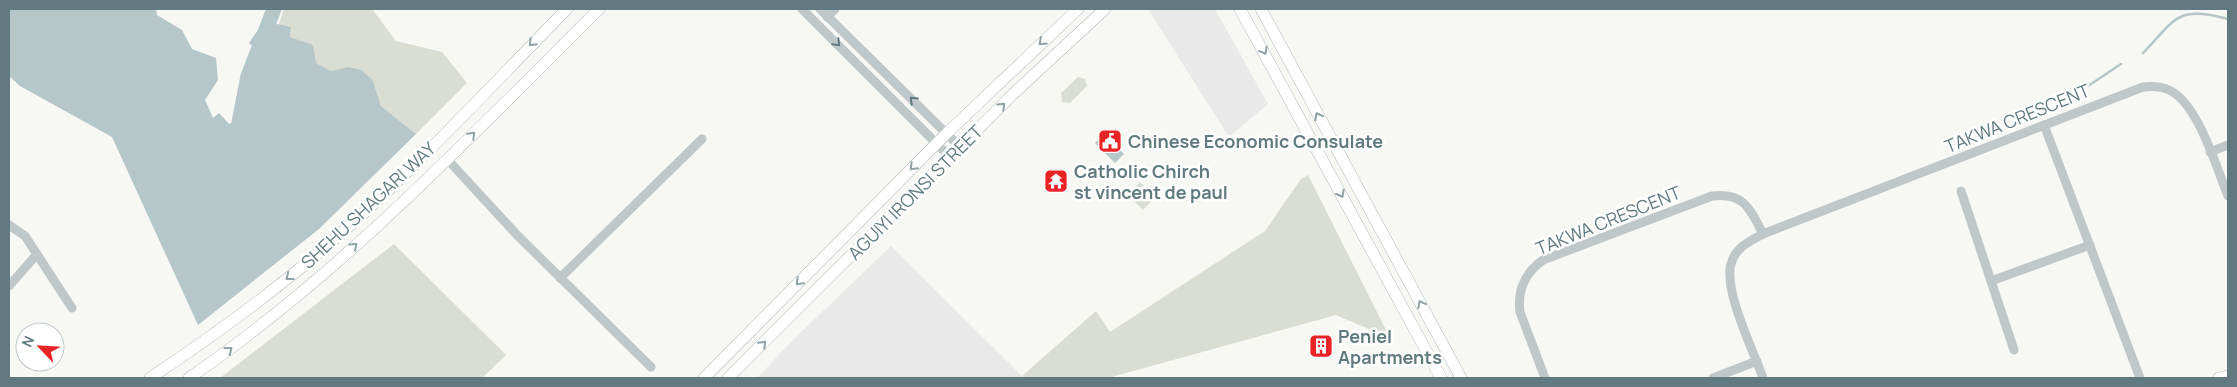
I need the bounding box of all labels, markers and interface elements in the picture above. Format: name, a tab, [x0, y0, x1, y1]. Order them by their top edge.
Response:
one-way arrow	[1039, 36, 1048, 45]
one-way arrow	[831, 37, 840, 46]
one-way arrow	[529, 38, 538, 47]
one-way arrow	[1257, 46, 1267, 55]
street label: TAKWA CRESCENT	[1941, 78, 2093, 158]
one-way arrow	[910, 97, 919, 106]
one-way arrow	[996, 103, 1005, 112]
one-way arrow	[1315, 112, 1325, 121]
street label: AGUIYI IRONSI STREET	[842, 119, 988, 265]
public building icon: Chinese Economic Consulate	[1097, 128, 1123, 154]
place label: Chinese Economic Consulate	[1128, 129, 1383, 153]
one-way arrow	[466, 132, 475, 141]
street label: SHEHU SHAGARI WAY	[296, 136, 441, 274]
place label: Catholic Chirch st vincent de paul	[1074, 159, 1228, 204]
one-way arrow	[910, 161, 919, 170]
temple icon: Catholic Chirch st vincent de paul	[1043, 168, 1069, 194]
street label: TAKWA CRESCENT	[1532, 180, 1684, 260]
one-way arrow	[1335, 189, 1345, 198]
one-way arrow	[348, 243, 357, 252]
one-way arrow	[285, 271, 295, 280]
one-way arrow	[796, 277, 805, 286]
one-way arrow	[1417, 301, 1427, 310]
north arrow	[15, 322, 65, 372]
place label: Peniel Apartments	[1338, 324, 1442, 369]
text: N	[17, 333, 39, 350]
building icon: Peniel Apartments	[1308, 333, 1334, 359]
one-way arrow	[757, 340, 766, 349]
one-way arrow	[223, 348, 232, 356]

